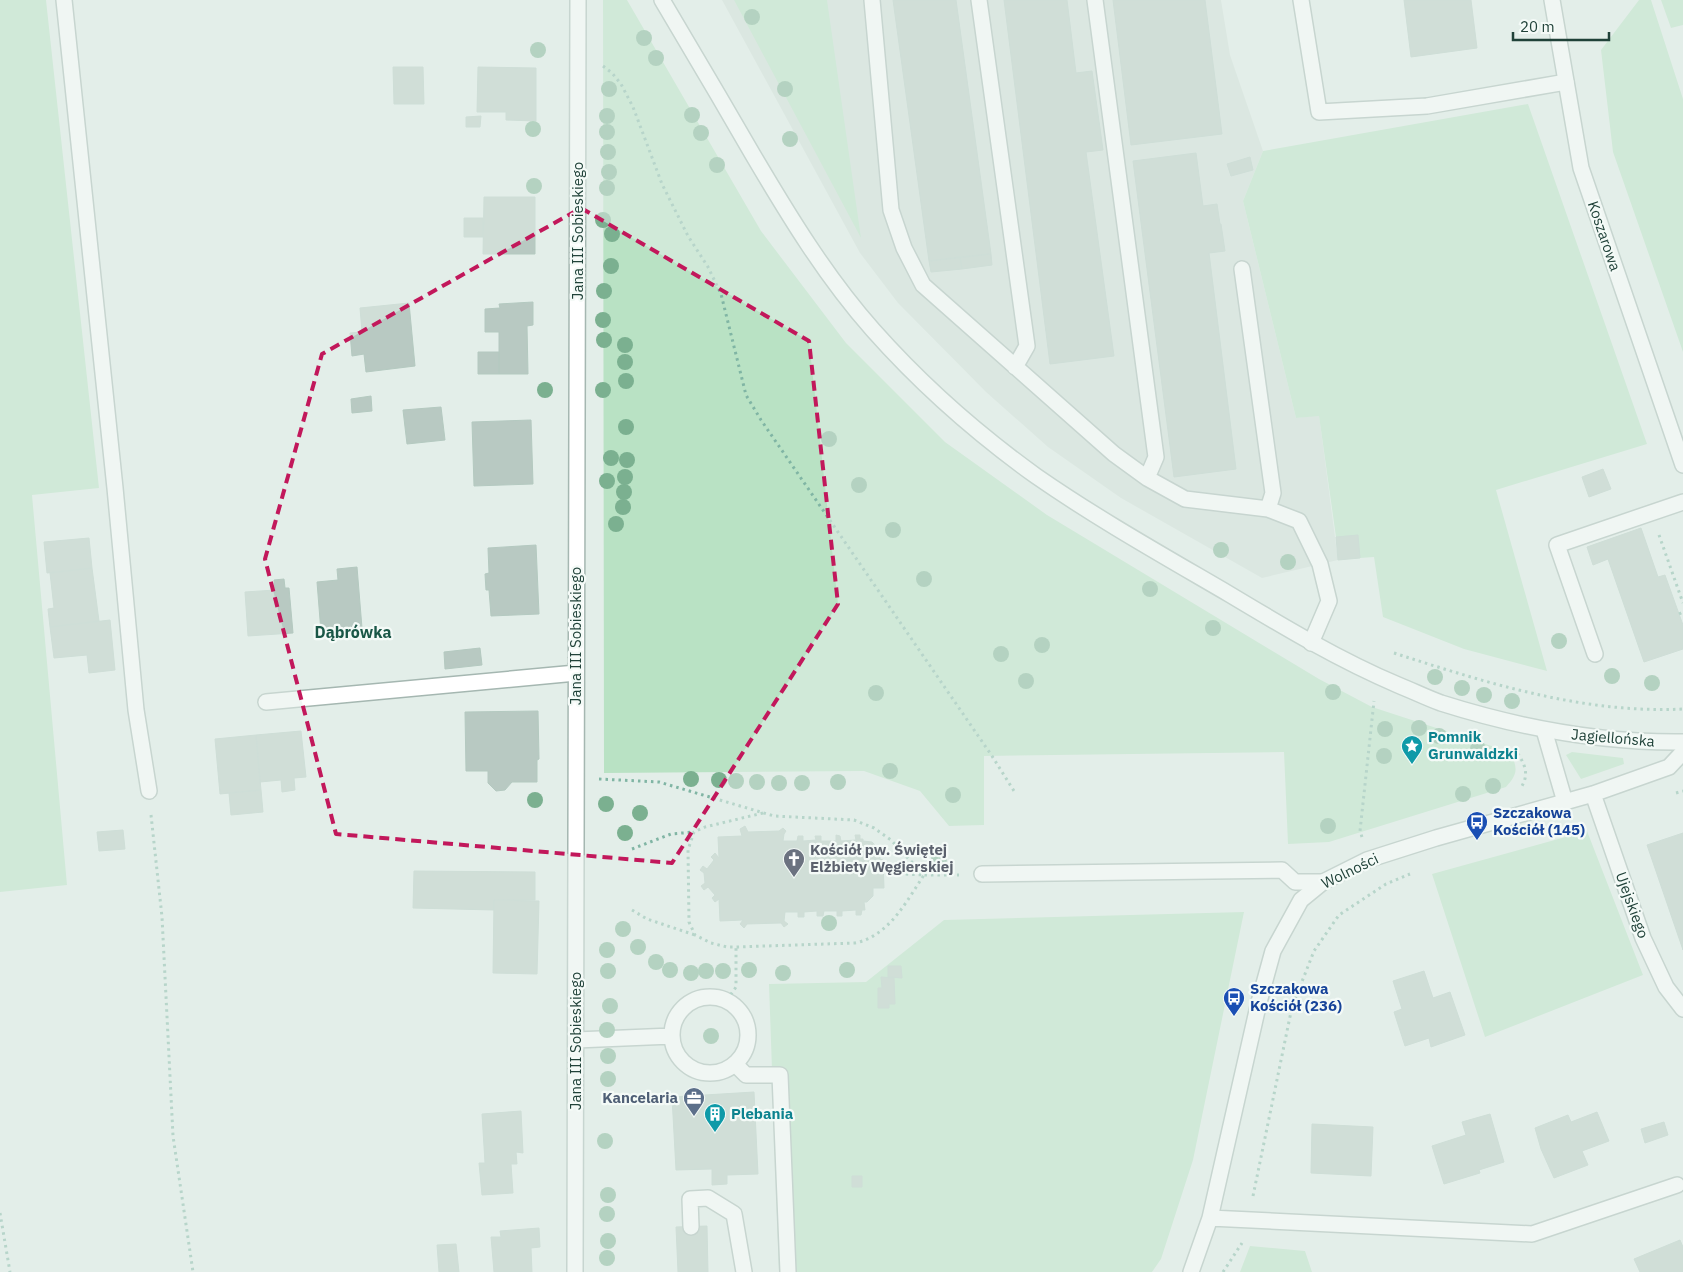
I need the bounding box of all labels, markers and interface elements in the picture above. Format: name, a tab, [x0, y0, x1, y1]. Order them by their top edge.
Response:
scale bar	[1513, 10, 1609, 42]
text: 20 m	[1520, 17, 1555, 36]
street label: Jana III Sobieskiego	[568, 162, 587, 300]
street label: Koszarowa	[1584, 198, 1625, 273]
street label: Jana III Sobieskiego	[566, 567, 585, 705]
district label: Dąbrówka	[314, 622, 392, 642]
street label: Jagiellońska	[1571, 724, 1656, 751]
place label: Pomnik Grunwaldzki	[1428, 727, 1518, 763]
place icon: Pomnik Grunwaldzki	[1400, 734, 1424, 765]
place label: Szczakowa Kościół (145)	[1493, 803, 1585, 839]
bus stop icon: Szczakowa Kościół (145)	[1465, 810, 1489, 841]
place label: Kościół pw. Świętej Elżbiety Węgierskiej	[810, 840, 954, 876]
church icon: Kościół pw. Świętej Elżbiety Węgierskiej	[782, 847, 806, 878]
street label: Wolności	[1318, 849, 1381, 892]
street label: Ujejskiego	[1612, 869, 1653, 941]
street label: Jana III Sobieskiego	[566, 972, 585, 1110]
place label: Szczakowa Kościół (236)	[1250, 979, 1342, 1015]
bus stop icon: Szczakowa Kościół (236)	[1222, 986, 1246, 1017]
office icon: Kancelaria	[682, 1086, 706, 1117]
place label: Kancelaria	[602, 1088, 678, 1107]
building icon: Plebania	[703, 1102, 727, 1133]
place label: Plebania	[731, 1104, 794, 1123]

